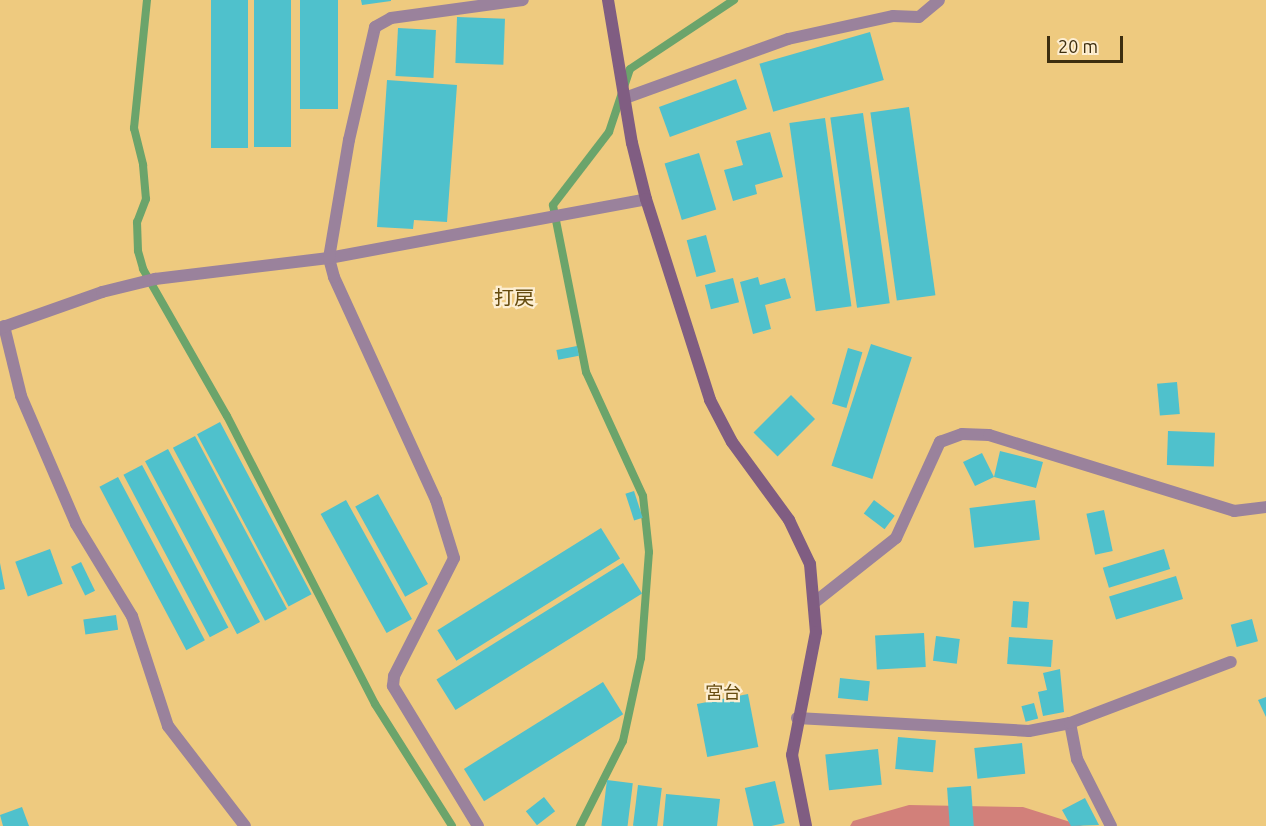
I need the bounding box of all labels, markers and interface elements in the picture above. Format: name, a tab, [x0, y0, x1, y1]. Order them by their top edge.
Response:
scale bar	[1050, 24, 1126, 62]
text: 20 m	[1058, 36, 1098, 56]
district label: 打戻	[494, 285, 534, 309]
district label: 宮台	[705, 681, 741, 703]

